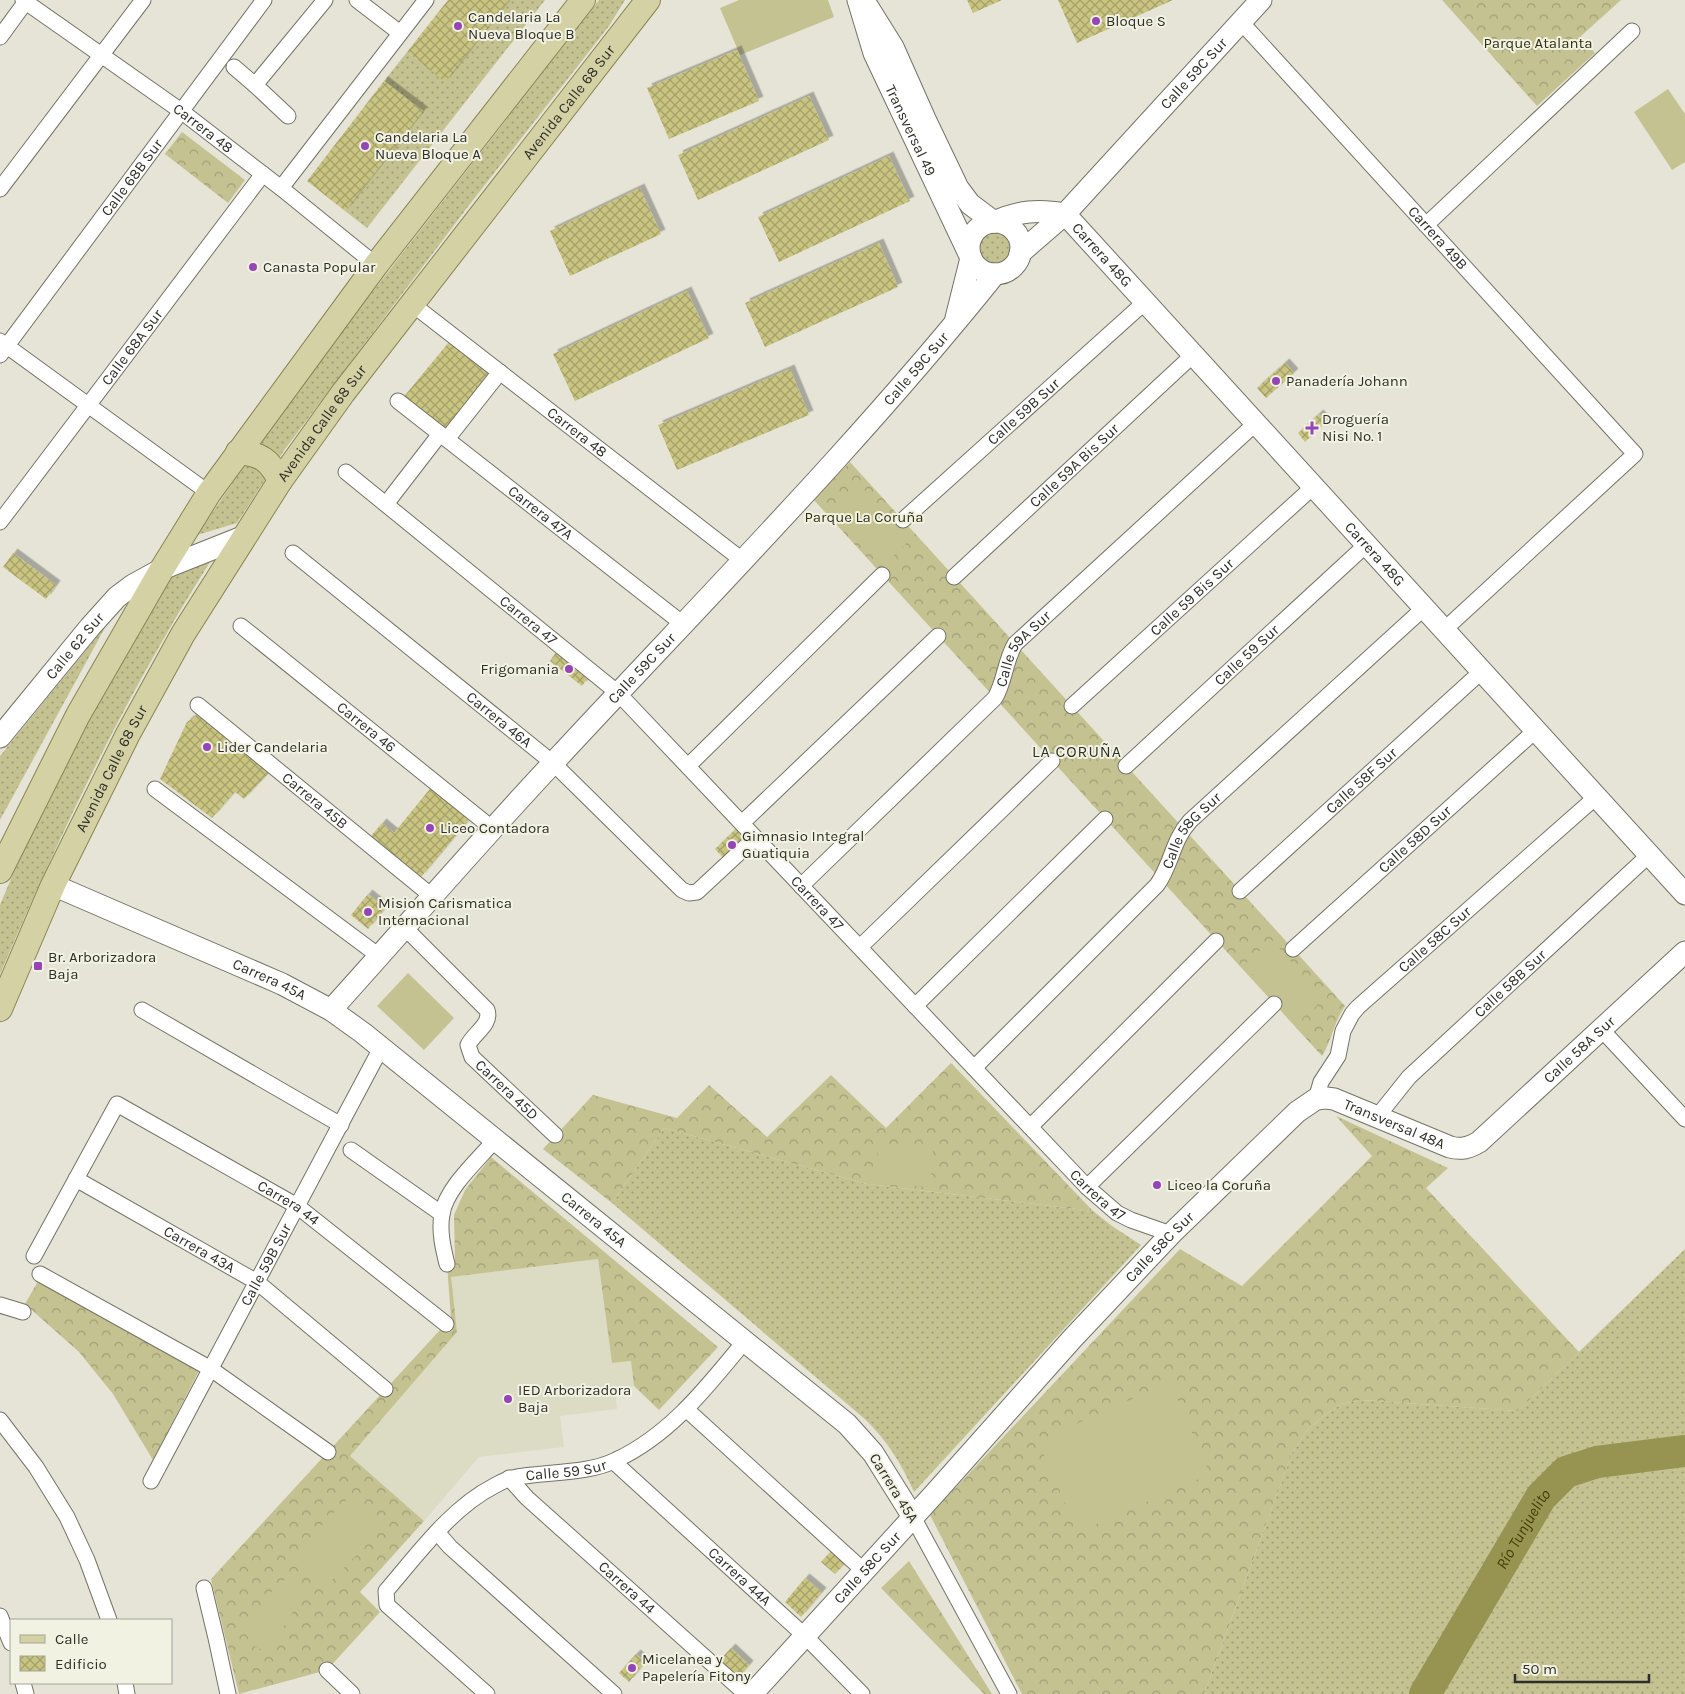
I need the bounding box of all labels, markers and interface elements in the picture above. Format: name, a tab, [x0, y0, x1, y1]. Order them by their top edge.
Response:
place label: Candelaria La Nueva Bloque B	[468, 8, 575, 43]
place label: Bloque S	[1106, 12, 1166, 30]
marker: Bloque S	[1090, 15, 1102, 27]
marker: Candelaria La Nueva Bloque B	[452, 20, 464, 32]
street label: Calle 59C Sur	[1156, 34, 1231, 113]
park label: Parque Atalanta	[1483, 34, 1593, 52]
street label: Avenida Calle 68 Sur	[519, 41, 619, 163]
street label: Transversal 49	[881, 82, 940, 179]
street label: Carrera 48	[170, 99, 237, 157]
place label: Candelaria La Nueva Bloque A	[375, 128, 481, 163]
street label: Calle 68B Sur	[97, 135, 167, 220]
marker: Candelaria La Nueva Bloque A	[359, 140, 371, 152]
street label: Carrera 49B	[1404, 202, 1471, 273]
street label: Carrera 48G	[1068, 219, 1136, 290]
place label: Canasta Popular	[263, 258, 376, 276]
marker: Canasta Popular	[247, 261, 259, 273]
street label: Calle 68A Sur	[98, 305, 167, 389]
street label: Calle 59C Sur	[880, 328, 953, 409]
street label: Avenida Calle 68 Sur	[273, 361, 371, 485]
place label: Panadería Johann	[1286, 372, 1408, 390]
street label: Calle 59B Sur	[984, 374, 1064, 449]
marker: Panadería Johann	[1270, 375, 1282, 387]
street label: Carrera 48	[544, 403, 611, 461]
place label: Droguería Nisi No. 1	[1322, 410, 1389, 445]
street label: Calle 59A Bis Sur	[1026, 419, 1123, 511]
marker: Droguería Nisi No. 1	[1306, 422, 1318, 434]
street label: Carrera 47A	[505, 482, 577, 544]
park label: Parque La Coruña	[804, 508, 924, 526]
street label: Carrera 48G	[1341, 518, 1409, 590]
street label: Calle 59 Bis Sur	[1146, 554, 1238, 640]
street label: Carrera 47	[496, 592, 561, 649]
street label: Calle 59A Sur	[992, 606, 1055, 689]
street label: Calle 62 Sur	[42, 608, 108, 683]
street label: Calle 59 Sur	[1211, 620, 1283, 689]
street label: Calle 59C Sur	[604, 629, 680, 707]
place label: Frigomania	[481, 660, 559, 678]
marker: Frigomania	[563, 663, 575, 675]
street label: Carrera 46A	[463, 688, 536, 752]
street label: Carrera 46	[333, 698, 399, 756]
street label: Avenida Calle 68 Sur	[72, 702, 151, 835]
place label: Lider Candelaria	[217, 738, 328, 756]
marker: Lider Candelaria	[201, 741, 213, 753]
district label: LA CORUÑA	[1032, 742, 1122, 761]
street label: Calle 58F Sur	[1322, 743, 1401, 818]
street label: Carrera 45B	[278, 768, 351, 833]
street label: Calle 58G Sur	[1158, 788, 1225, 871]
street label: Calle 58D Sur	[1375, 801, 1455, 877]
place label: Liceo Contadora	[440, 819, 550, 837]
marker: Liceo Contadora	[424, 822, 436, 834]
place label: Gimnasio Integral Guatiquia	[742, 827, 865, 862]
marker: Gimnasio Integral Guatiquia	[726, 839, 738, 851]
street label: Carrera 47	[787, 872, 848, 934]
place label: Mision Carismatica Internacional	[378, 894, 512, 929]
street label: Calle 58C Sur	[1395, 902, 1475, 976]
marker: Mision Carismatica Internacional	[362, 906, 374, 918]
street label: Calle 58B Sur	[1471, 945, 1550, 1021]
place label: Br. Arborizadora Baja	[48, 948, 156, 983]
street label: Carrera 45A	[230, 955, 309, 1004]
marker: Br. Arborizadora Baja	[32, 960, 44, 972]
street label: Calle 58A Sur	[1540, 1012, 1619, 1087]
street label: Carrera 45D	[471, 1056, 542, 1124]
street label: Transversal 48A	[1341, 1095, 1448, 1153]
street label: Carrera 47	[1066, 1166, 1128, 1225]
street label: Carrera 44	[254, 1176, 323, 1230]
place label: Liceo la Coruña	[1167, 1176, 1271, 1194]
marker: Liceo la Coruña	[1151, 1179, 1163, 1191]
street label: Carrera 45A	[557, 1188, 630, 1251]
street label: Calle 58C Sur	[1121, 1207, 1198, 1286]
street label: Calle 59B Sur	[237, 1220, 295, 1309]
street label: Carrera 43A	[161, 1222, 239, 1277]
place label: IED Arborizadora Baja	[518, 1381, 631, 1416]
marker: IED Arborizadora Baja	[502, 1393, 514, 1405]
street label: Carrera 45A	[866, 1450, 923, 1526]
street label: Calle 59 Sur	[525, 1455, 610, 1485]
water label: Río Tunjuelito	[1492, 1484, 1554, 1573]
street label: Calle 58C Sur	[830, 1527, 905, 1607]
street label: Carrera 44A	[705, 1543, 775, 1610]
street label: Carrera 44	[595, 1557, 659, 1618]
legend	[10, 1619, 172, 1684]
text: Calle	[55, 1630, 89, 1648]
place label: Micelanea y Papelería Fitony	[642, 1650, 751, 1685]
scale bar	[1515, 1652, 1649, 1684]
text: Edificio	[55, 1655, 107, 1673]
text: 50 m	[1522, 1660, 1557, 1678]
marker: Micelanea y Papelería Fitony	[626, 1662, 638, 1674]

